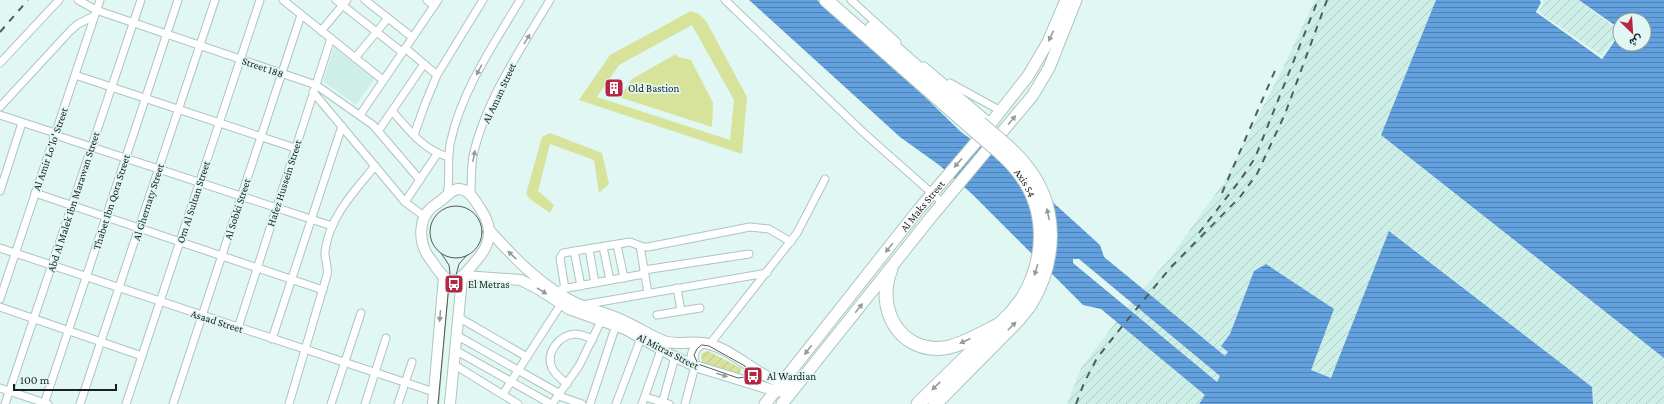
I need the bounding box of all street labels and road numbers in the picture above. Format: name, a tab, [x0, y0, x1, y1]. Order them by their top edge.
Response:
street label: Street 188	[241, 54, 286, 80]
street label: Al Aman Street	[480, 61, 518, 125]
street label: Al Amir Lo'lo' Street	[30, 105, 70, 192]
street label: Abd Al Malek Ibn Marawan Street	[45, 130, 102, 274]
street label: Hafez Hussein Street	[264, 138, 304, 228]
street label: Thabet Ibn Qora Street	[90, 152, 132, 251]
street label: Om Al Sultan Street	[174, 159, 212, 245]
street label: Al Ghernaty Street	[130, 162, 167, 242]
street label: Axis 54	[1012, 166, 1038, 199]
street label: Al Sobki Street	[221, 177, 253, 241]
street label: Al Maks Street	[898, 177, 947, 234]
street label: Asaad Street	[189, 307, 245, 335]
street label: Al Mitras Street	[635, 330, 701, 372]

